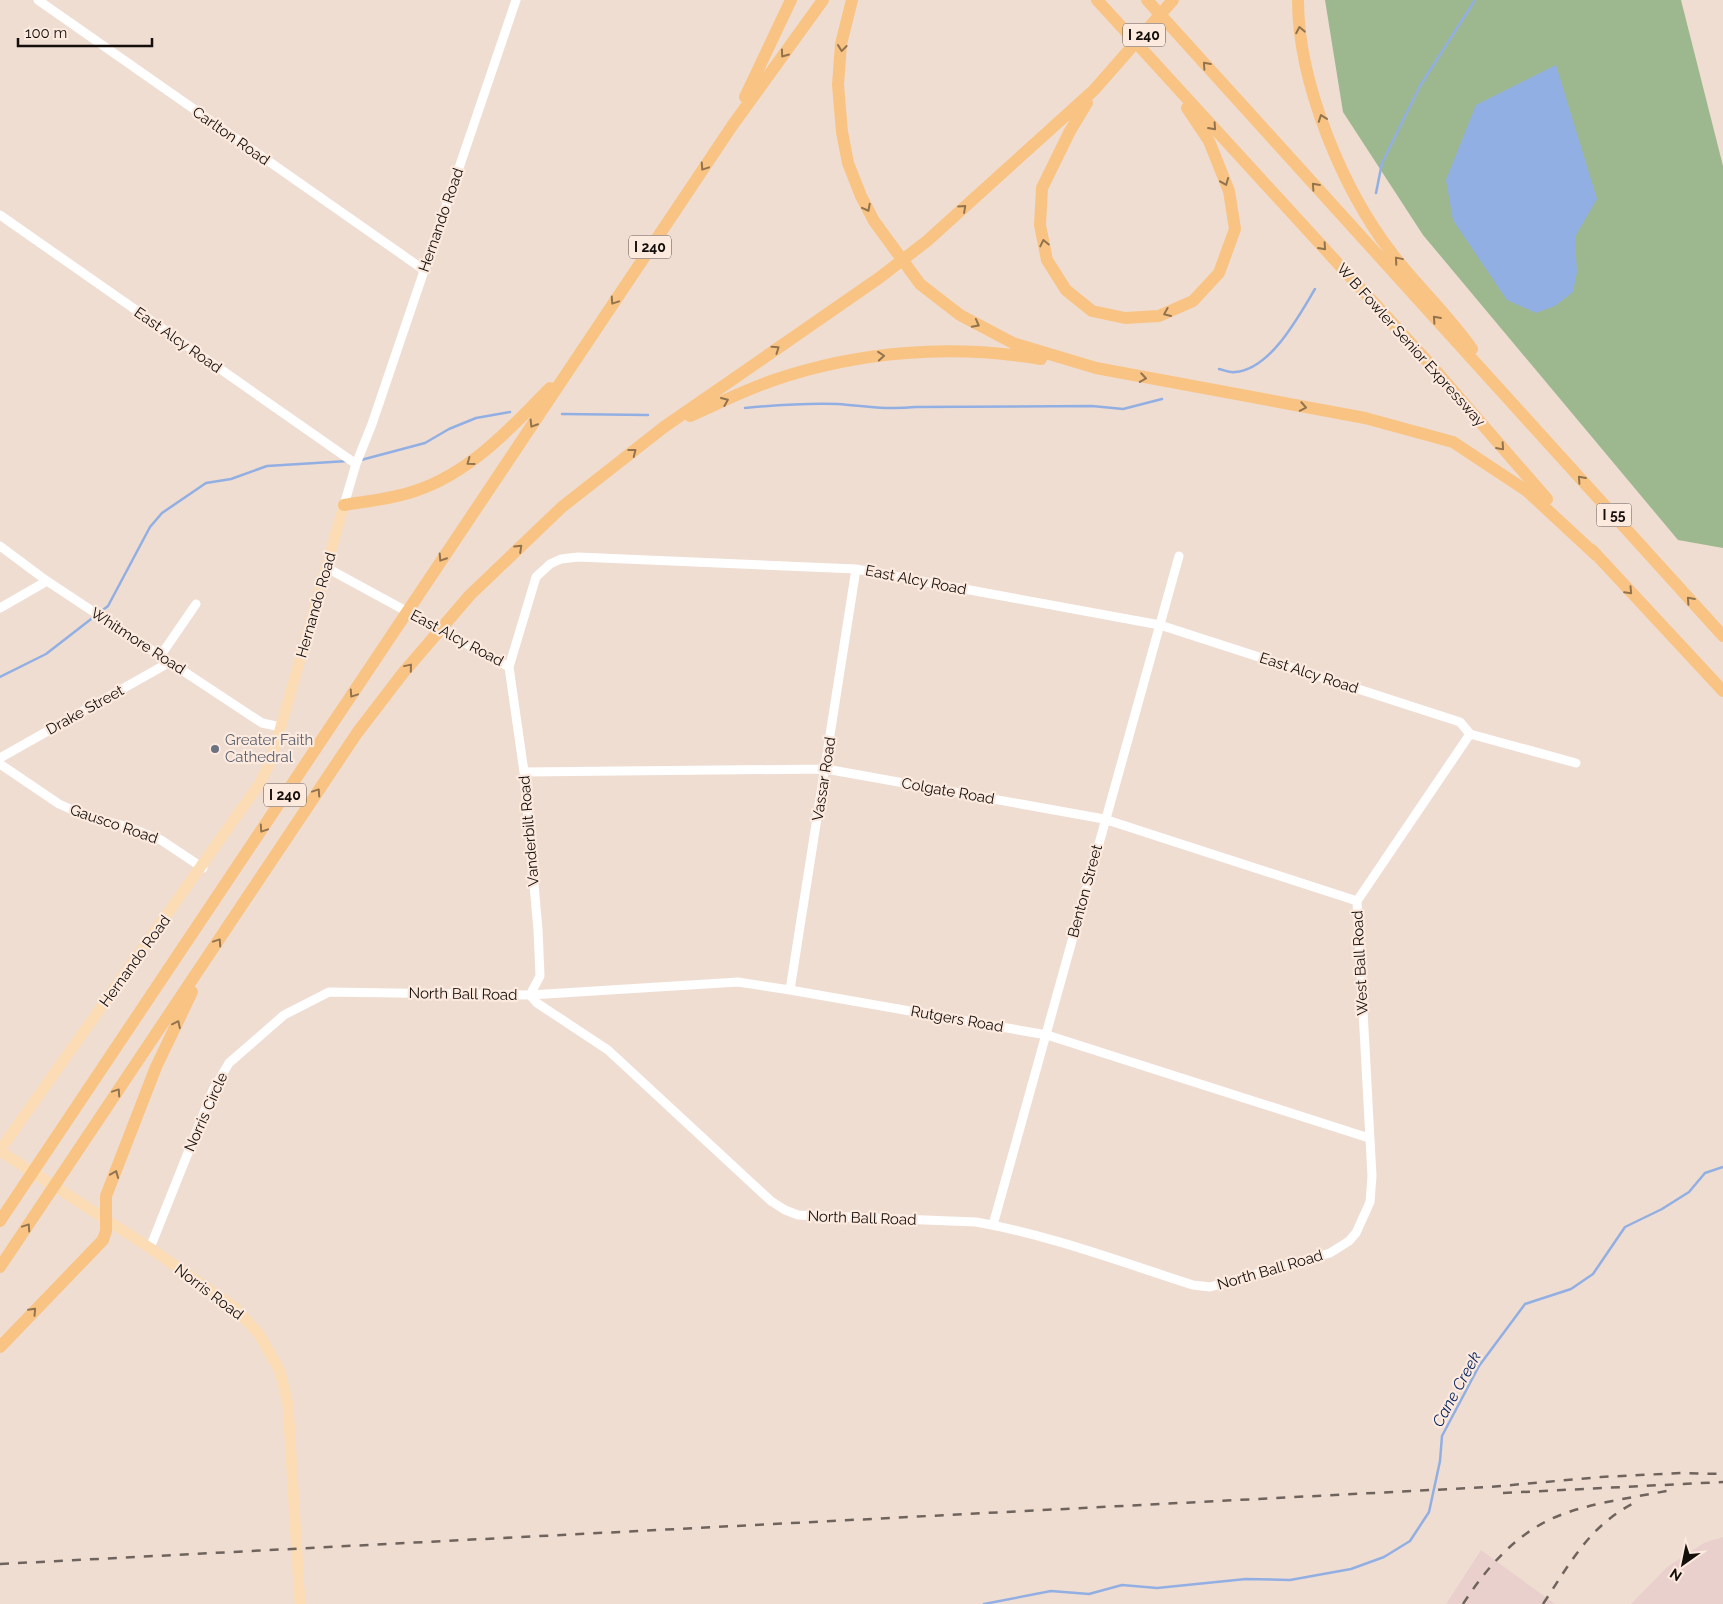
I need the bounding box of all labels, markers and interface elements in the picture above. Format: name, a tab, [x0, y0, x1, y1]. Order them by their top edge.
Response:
scale bar	[18, 15, 151, 47]
text: 100 m	[25, 24, 67, 42]
road number: I 240	[1123, 24, 1165, 46]
one-way arrow	[1295, 25, 1306, 34]
one-way arrow	[837, 43, 847, 52]
one-way arrow	[781, 48, 790, 58]
one-way arrow	[1203, 62, 1212, 71]
street label: Carlton Road	[189, 103, 273, 169]
one-way arrow	[1318, 114, 1328, 122]
one-way arrow	[1208, 122, 1217, 131]
one-way arrow	[701, 161, 711, 170]
street label: Hernando Road	[415, 166, 467, 274]
one-way arrow	[1219, 177, 1229, 186]
one-way arrow	[1312, 182, 1321, 191]
one-way arrow	[861, 202, 871, 211]
one-way arrow	[957, 205, 966, 214]
road number: I 240	[629, 236, 671, 258]
one-way arrow	[1039, 238, 1050, 247]
one-way arrow	[1317, 242, 1326, 251]
one-way arrow	[1395, 257, 1404, 266]
street label: W B Fowler Senior Expressway	[1333, 260, 1489, 430]
one-way arrow	[611, 296, 620, 305]
street label: East Alcy Road	[131, 303, 225, 377]
one-way arrow	[1163, 307, 1171, 317]
one-way arrow	[1433, 316, 1442, 325]
one-way arrow	[971, 318, 980, 328]
one-way arrow	[771, 346, 780, 355]
one-way arrow	[877, 350, 885, 361]
one-way arrow	[1139, 372, 1148, 382]
one-way arrow	[720, 396, 729, 407]
one-way arrow	[1299, 401, 1308, 411]
one-way arrow	[530, 418, 540, 427]
one-way arrow	[1495, 441, 1504, 450]
one-way arrow	[627, 449, 636, 457]
one-way arrow	[467, 455, 476, 465]
one-way arrow	[1578, 476, 1587, 485]
road number: I 55	[1596, 504, 1632, 526]
one-way arrow	[514, 545, 523, 554]
street label: Hernando Road	[292, 550, 340, 660]
one-way arrow	[439, 552, 448, 562]
street label: East Alcy Road	[864, 561, 968, 599]
one-way arrow	[1623, 585, 1632, 594]
one-way arrow	[1687, 597, 1696, 606]
street label: Whitmore Road	[87, 604, 189, 678]
street label: East Alcy Road	[407, 606, 507, 670]
street label: East Alcy Road	[1257, 649, 1361, 697]
one-way arrow	[403, 663, 412, 672]
street label: Drake Street	[43, 681, 127, 739]
one-way arrow	[350, 688, 359, 698]
place label: Greater Faith Cathedral	[225, 731, 313, 766]
street label: Vassar Road	[808, 736, 840, 822]
marker: Greater Faith Cathedral	[209, 743, 221, 755]
street label: Colgate Road	[900, 774, 996, 808]
street label: Vanderbilt Road	[515, 775, 543, 887]
road number: I 240	[264, 784, 306, 806]
one-way arrow	[311, 788, 321, 797]
street label: Gausco Road	[68, 801, 160, 847]
one-way arrow	[259, 824, 269, 833]
street label: Benton Street	[1064, 843, 1106, 939]
street label: West Ball Road	[1348, 910, 1372, 1016]
street label: Hernando Road	[96, 912, 174, 1010]
one-way arrow	[211, 938, 221, 947]
street label: North Ball Road	[408, 984, 518, 1004]
street label: Rutgers Road	[909, 1002, 1005, 1036]
one-way arrow	[171, 1020, 181, 1029]
street label: Norris Circle	[181, 1069, 232, 1154]
one-way arrow	[111, 1088, 121, 1097]
one-way arrow	[108, 1170, 119, 1179]
street label: North Ball Road	[807, 1207, 917, 1229]
one-way arrow	[21, 1223, 30, 1232]
street label: North Ball Road	[1215, 1246, 1325, 1294]
street label: Norris Road	[171, 1260, 247, 1324]
one-way arrow	[27, 1308, 36, 1317]
water label: Cane Creek	[1428, 1348, 1485, 1430]
north arrow	[1658, 1539, 1708, 1589]
text: N	[1667, 1565, 1685, 1585]

